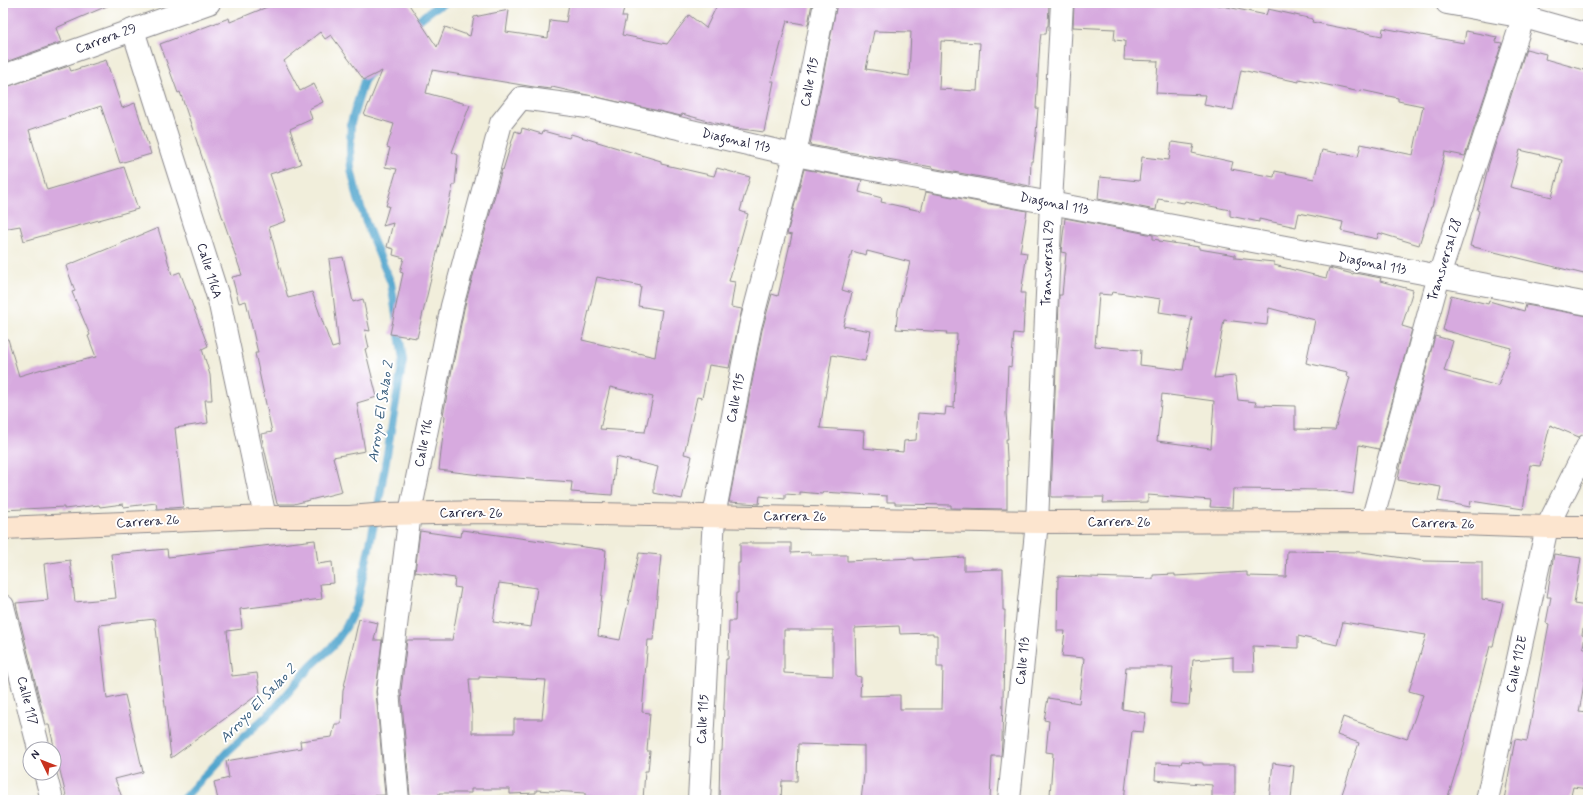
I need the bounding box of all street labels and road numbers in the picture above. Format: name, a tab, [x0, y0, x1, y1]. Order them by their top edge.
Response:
street label: Carrera 29	[73, 20, 139, 58]
street label: Calle 115	[797, 56, 823, 108]
street label: Diagonal 113	[700, 125, 772, 159]
street label: Diagonal 113	[1018, 189, 1090, 221]
street label: Transversal 28	[1424, 217, 1466, 303]
street label: Transversal 29	[1038, 220, 1058, 306]
street label: Calle 116A	[192, 241, 226, 301]
street label: Diagonal 113	[1336, 249, 1408, 281]
street label: Calle 115	[723, 372, 749, 424]
street label: Calle 116	[411, 417, 437, 469]
street label: Carrera 26	[439, 505, 503, 522]
street label: Carrera 26	[763, 508, 827, 526]
street label: Carrera 26	[116, 512, 180, 532]
street label: Carrera 26	[1087, 514, 1151, 531]
street label: Carrera 26	[1411, 514, 1475, 534]
street label: Calle 112E	[1503, 633, 1531, 694]
street label: Calle 113	[1012, 635, 1034, 686]
street label: Calle 117	[13, 675, 41, 727]
street label: Calle 115	[693, 694, 713, 744]

